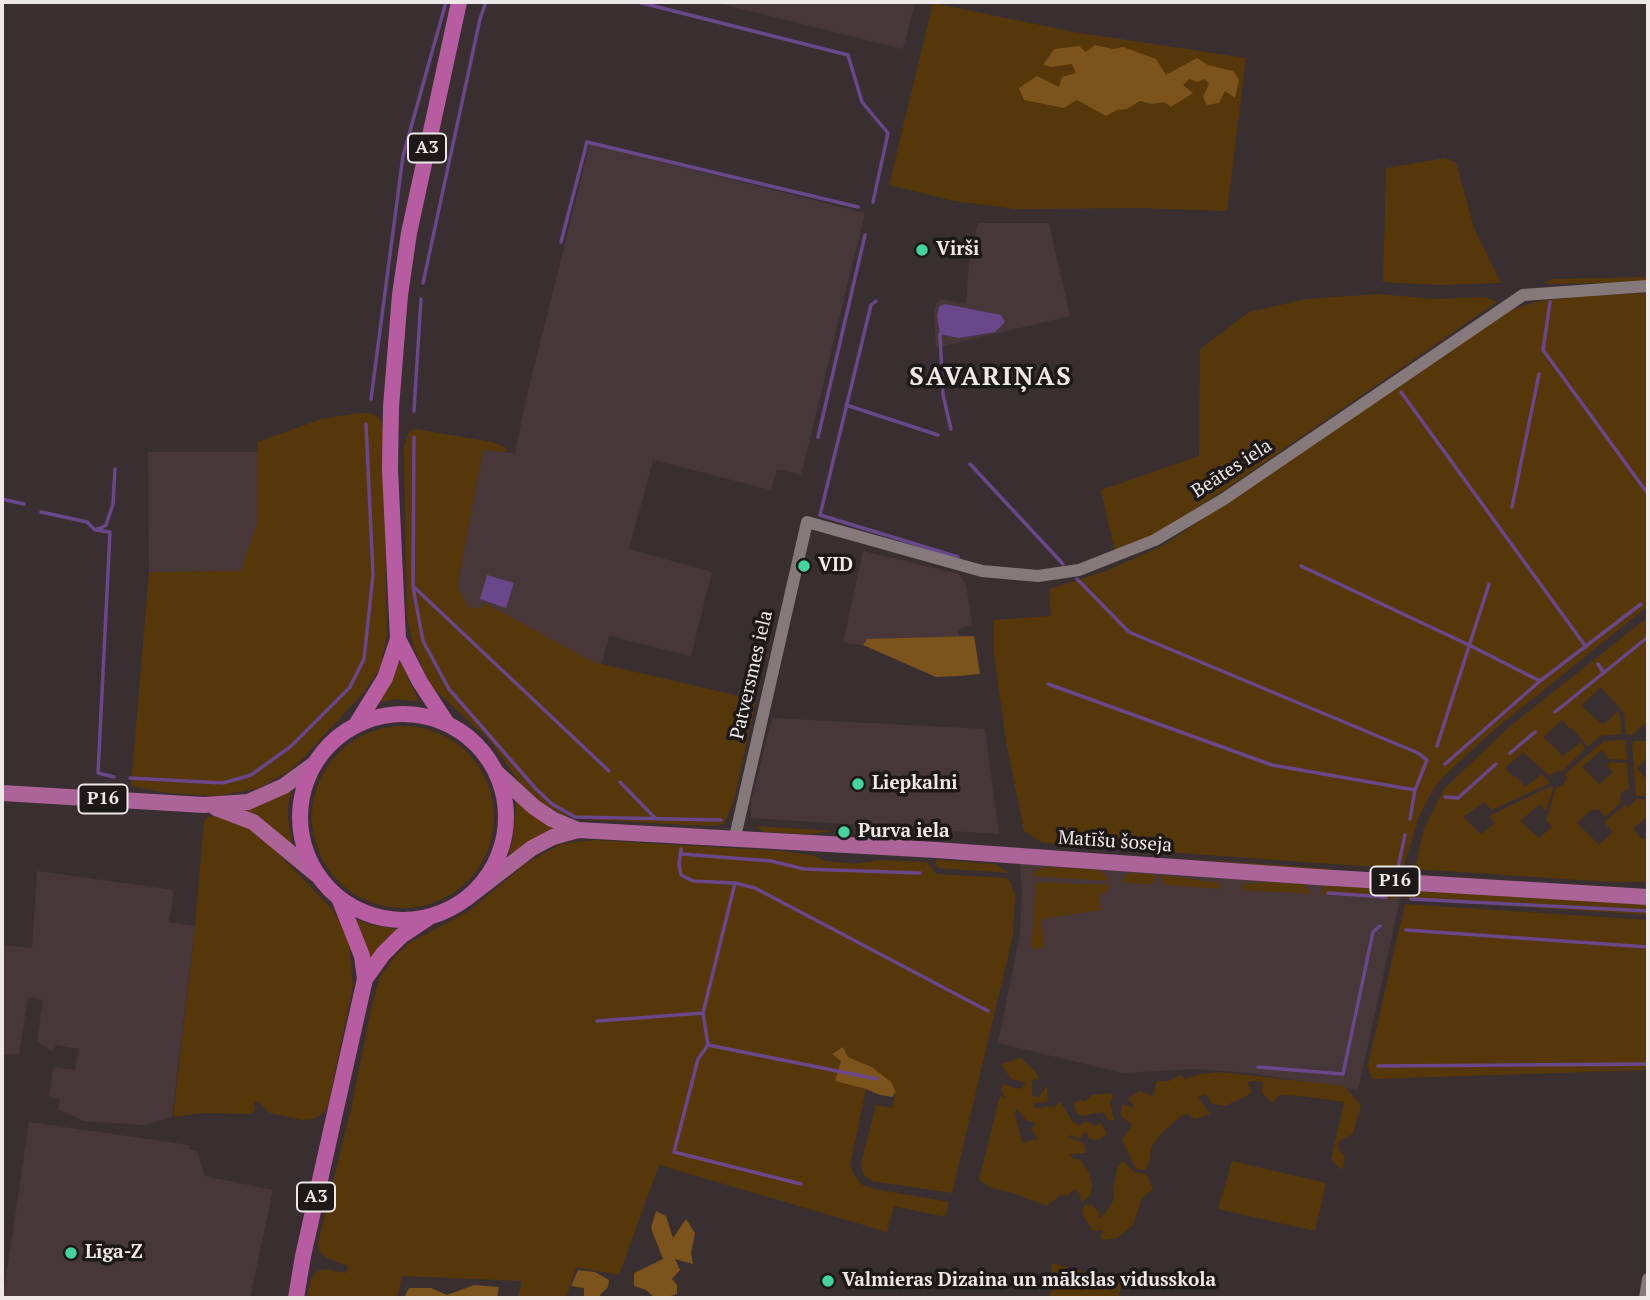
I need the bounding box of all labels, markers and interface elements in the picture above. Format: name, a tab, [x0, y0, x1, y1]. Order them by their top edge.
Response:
road number: A3	[408, 134, 446, 162]
place label: Virši	[936, 239, 979, 261]
marker: Virši	[914, 242, 930, 258]
district label: SAVARIŅAS	[910, 362, 1072, 394]
street label: Beātes iela	[1188, 435, 1276, 503]
place label: VID	[818, 555, 853, 577]
marker: VID	[796, 558, 812, 574]
street label: Patversmes iela	[726, 608, 778, 742]
place label: Liepkalni	[872, 773, 958, 795]
marker: Liepkalni	[850, 776, 866, 792]
road number: P16	[78, 784, 128, 814]
place label: Purva iela	[858, 821, 950, 843]
marker: Purva iela	[836, 824, 852, 840]
street label: Matīšu šoseja	[1057, 827, 1173, 857]
road number: P16	[1370, 866, 1420, 896]
road number: A3	[297, 1182, 335, 1212]
place label: Līga-Z	[85, 1242, 143, 1264]
marker: Līga-Z	[63, 1245, 79, 1261]
place label: Valmieras Dizaina un mākslas vidusskola	[842, 1270, 1216, 1292]
marker: Valmieras Dizaina un mākslas vidusskola	[820, 1273, 836, 1289]

